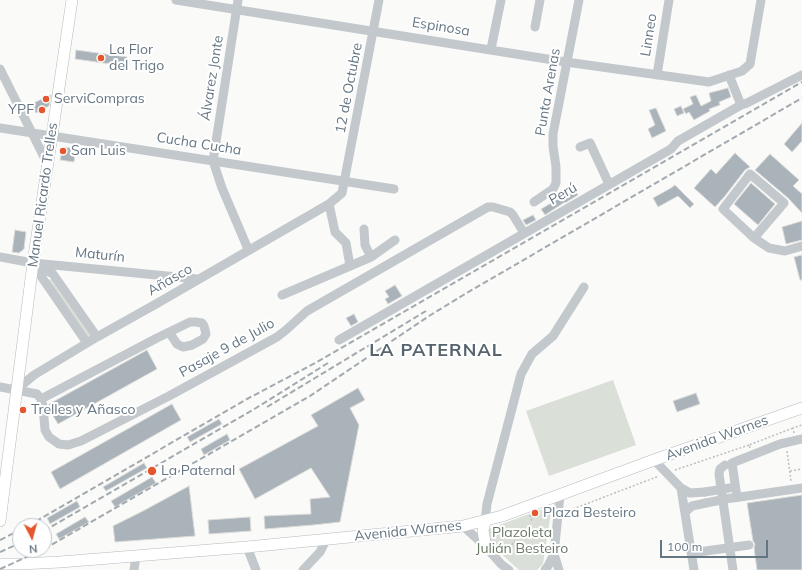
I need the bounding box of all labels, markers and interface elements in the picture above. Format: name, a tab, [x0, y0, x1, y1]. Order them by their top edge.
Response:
street label: Linneo	[637, 12, 661, 58]
street label: Espinosa	[411, 14, 471, 40]
street label: Álvarez Jonte	[197, 34, 227, 122]
street label: 12 de Octubre	[332, 41, 366, 135]
place label: La Flor del Trigo	[109, 42, 164, 74]
street label: Punta Arenas	[532, 47, 564, 137]
marker: La Flor del Trigo	[96, 53, 106, 63]
place label: ServiCompras	[54, 91, 145, 107]
marker: ServiCompras	[41, 94, 51, 104]
place label: YPF	[8, 102, 34, 118]
marker: YPF	[37, 105, 47, 115]
street label: Manuel Ricardo Trelles	[25, 122, 61, 268]
street label: Cucha Cucha	[155, 129, 243, 159]
place label: San Luis	[71, 143, 126, 159]
marker: San Luis	[58, 146, 68, 156]
street label: Perú	[546, 179, 580, 209]
street label: Maturín	[74, 244, 126, 266]
street label: Añasco	[145, 261, 195, 299]
street label: Pasaje 9 de Julio	[176, 315, 278, 381]
district label: LA PATERNAL	[369, 340, 503, 362]
place label: Trelles y Añasco	[31, 402, 136, 418]
marker: Trelles y Añasco	[18, 405, 28, 415]
street label: Avenida Warnes	[663, 412, 771, 464]
place label: La Paternal	[161, 463, 235, 479]
marker: La Paternal	[146, 465, 158, 477]
place label: Plaza Besteiro	[543, 505, 636, 521]
marker: Plaza Besteiro	[530, 508, 540, 518]
street label: Avenida Warnes	[353, 517, 463, 545]
north arrow	[12, 518, 52, 558]
park label: Plazoleta Julián Besteiro	[476, 525, 568, 558]
scale bar	[662, 532, 770, 558]
text: 100 m	[667, 539, 702, 554]
text: N	[28, 542, 38, 556]

